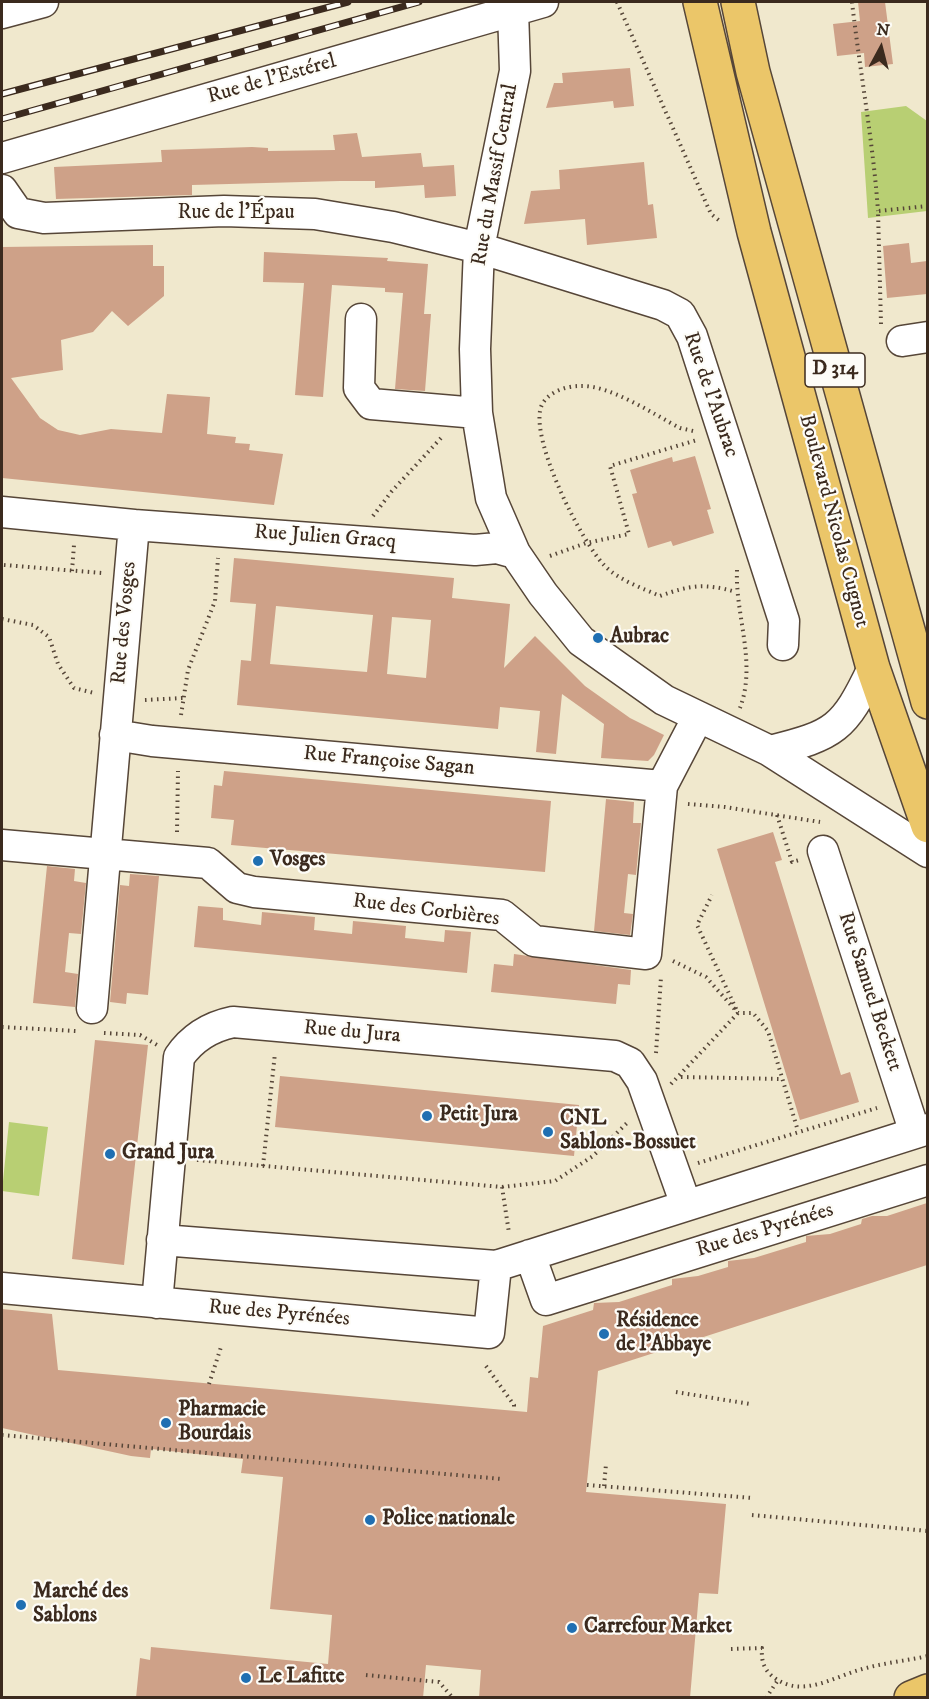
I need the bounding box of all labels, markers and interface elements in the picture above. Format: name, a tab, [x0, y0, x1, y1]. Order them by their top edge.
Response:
north arrow	[851, 18, 911, 78]
text: N	[875, 19, 891, 41]
street label: Rue de l'Estérel	[205, 50, 339, 110]
street label: Rue du Massif Central	[468, 82, 524, 268]
street label: Rue de l'Épau	[177, 201, 295, 227]
street label: Rue de l'Aubrac	[677, 329, 743, 461]
road number: D 314	[805, 353, 865, 387]
street label: Boulevard Nicolas Cugnot	[792, 412, 874, 630]
street label: Rue Julien Gracq	[253, 520, 397, 556]
street label: Rue des Vosges	[107, 560, 143, 686]
place label: Aubrac	[610, 625, 669, 651]
marker: Aubrac	[591, 631, 605, 645]
street label: Rue Françoise Sagan	[302, 742, 476, 782]
place label: Vosges	[270, 848, 325, 874]
marker: Vosges	[251, 854, 265, 868]
street label: Rue des Corbières	[351, 890, 501, 932]
street label: Rue Samuel Beckett	[831, 909, 907, 1075]
street label: Rue du Jura	[302, 1016, 402, 1050]
place label: Petit Jura	[439, 1103, 518, 1129]
place label: CNL Sablons-Bossuet	[560, 1107, 696, 1157]
marker: Petit Jura	[420, 1109, 434, 1123]
marker: CNL Sablons-Bossuet	[541, 1125, 555, 1139]
place label: Grand Jura	[122, 1141, 214, 1167]
marker: Grand Jura	[103, 1147, 117, 1161]
street label: Rue des Pyrénées	[693, 1198, 837, 1264]
street label: Rue des Pyrénées	[207, 1295, 351, 1333]
place label: Résidence de l'Abbaye	[616, 1309, 711, 1359]
marker: Résidence de l'Abbaye	[597, 1327, 611, 1341]
place label: Pharmacie Bourdais	[178, 1398, 266, 1448]
marker: Pharmacie Bourdais	[159, 1416, 173, 1430]
place label: Police nationale	[382, 1507, 515, 1533]
marker: Police nationale	[363, 1513, 377, 1527]
place label: Marché des Sablons	[33, 1580, 128, 1630]
marker: Marché des Sablons	[14, 1598, 28, 1612]
place label: Carrefour Market	[584, 1615, 732, 1641]
marker: Carrefour Market	[565, 1621, 579, 1635]
place label: Le Lafitte	[258, 1665, 344, 1691]
marker: Le Lafitte	[239, 1671, 253, 1685]

